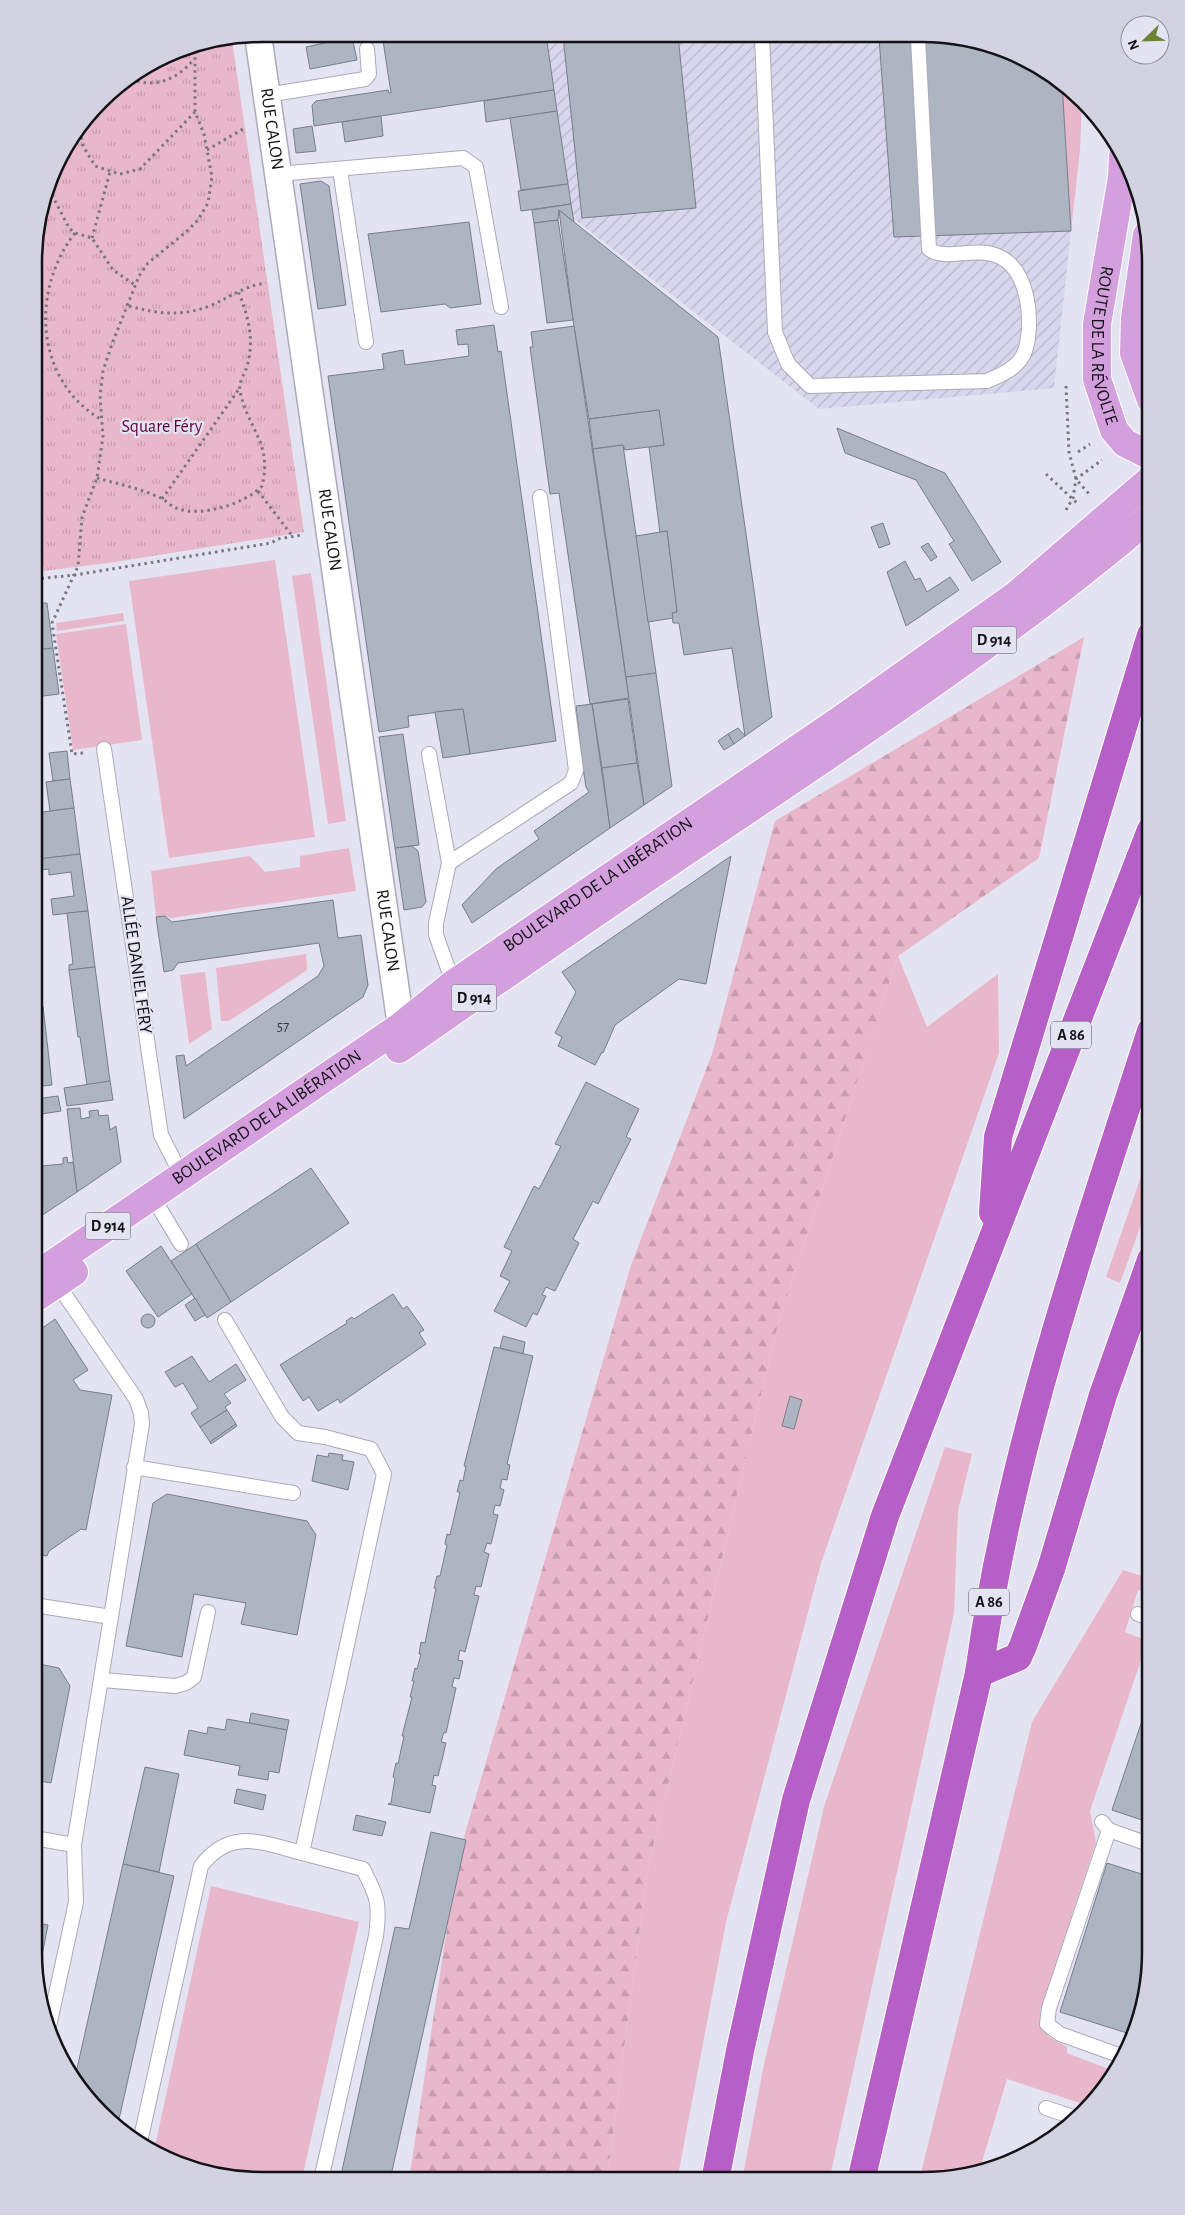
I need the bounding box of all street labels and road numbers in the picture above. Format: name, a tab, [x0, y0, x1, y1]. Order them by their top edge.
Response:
street label: RUE CALON	[257, 87, 286, 171]
street label: ROUTE DE LA RÉVOLTE	[1088, 265, 1121, 427]
street label: RUE CALON	[315, 488, 344, 572]
road number: D 914	[972, 626, 1016, 654]
street label: BOULEVARD DE LA LIBÉRATION	[500, 814, 696, 956]
street label: RUE CALON	[372, 888, 402, 973]
street label: ALLÉE DANIEL FÉRY	[117, 894, 158, 1036]
road number: D 914	[452, 984, 496, 1011]
road number: A 86	[1051, 1022, 1091, 1048]
street label: BOULEVARD DE LA LIBÉRATION	[169, 1047, 365, 1188]
road number: D 914	[86, 1212, 130, 1240]
road number: A 86	[969, 1588, 1009, 1615]

